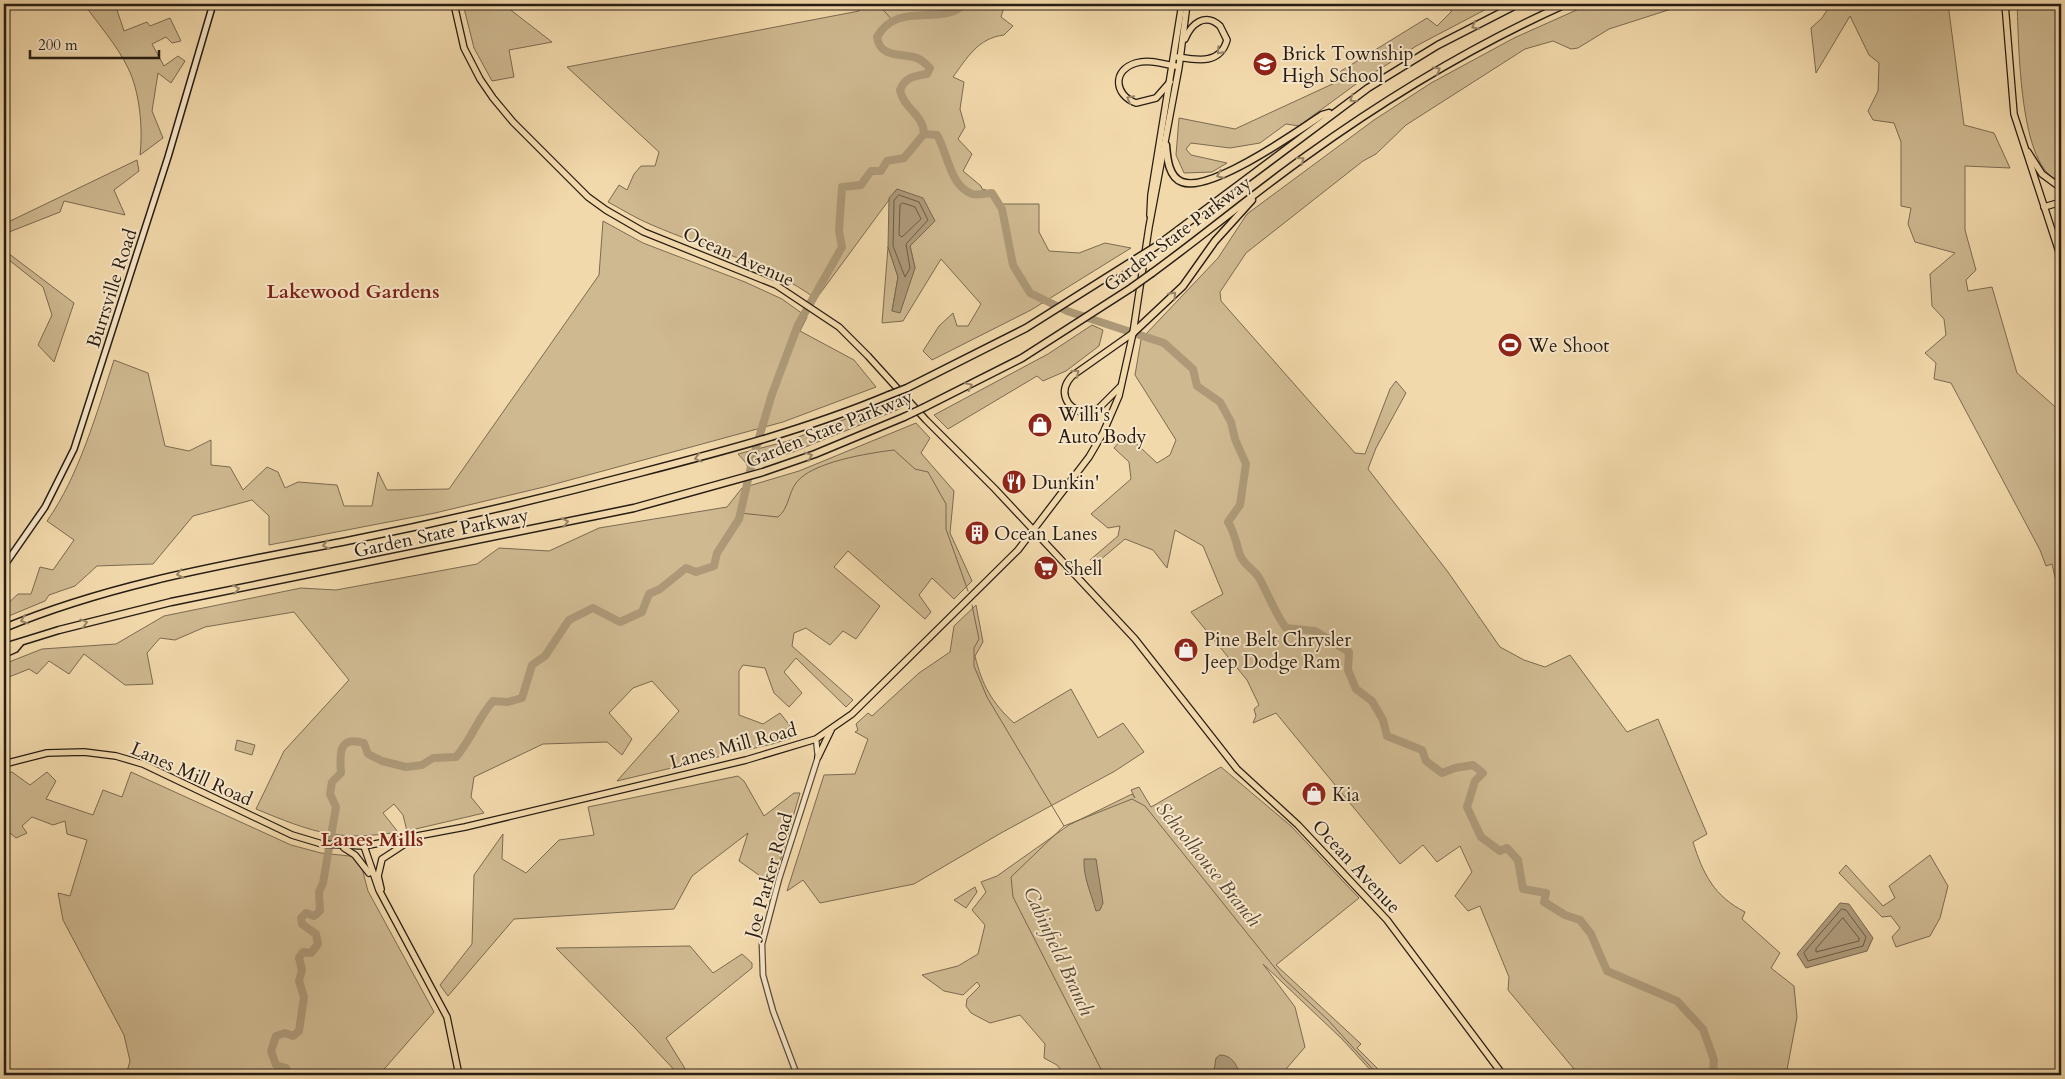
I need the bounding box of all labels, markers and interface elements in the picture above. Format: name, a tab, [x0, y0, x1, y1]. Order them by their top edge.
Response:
one-way arrow	[1471, 20, 1480, 30]
scale bar	[30, 28, 159, 60]
text: 200 m	[38, 35, 78, 55]
place label: Brick Township High School	[1282, 41, 1414, 89]
one-way arrow	[1216, 46, 1225, 55]
school or university icon: Brick Township High School	[1252, 51, 1278, 77]
one-way arrow	[1431, 66, 1440, 76]
one-way arrow	[1349, 93, 1359, 102]
one-way arrow	[1127, 95, 1136, 105]
one-way arrow	[1295, 157, 1304, 165]
one-way arrow	[1216, 169, 1225, 180]
street label: Garden State Parkway	[1099, 170, 1257, 298]
street label: Ocean Avenue	[679, 221, 798, 293]
street label: Burrsville Road	[80, 225, 143, 351]
district label: Lakewood Gardens	[266, 278, 440, 305]
one-way arrow	[1168, 292, 1177, 301]
sports icon: We Shoot	[1497, 332, 1523, 358]
place label: We Shoot	[1527, 333, 1609, 359]
one-way arrow	[1070, 371, 1079, 379]
one-way arrow	[964, 381, 973, 392]
street label: Garden State Parkway	[742, 383, 917, 474]
place label: Willi's Auto Body	[1057, 402, 1147, 450]
shop icon: Willi's Auto Body	[1027, 412, 1053, 438]
one-way arrow	[693, 452, 702, 463]
one-way arrow	[805, 452, 813, 462]
restaurant icon: Dunkin'	[1001, 469, 1027, 495]
place label: Dunkin'	[1032, 470, 1099, 496]
street label: Garden State Parkway	[351, 502, 531, 564]
one-way arrow	[561, 517, 570, 527]
building icon: Ocean Lanes	[964, 520, 990, 546]
place label: Ocean Lanes	[994, 521, 1097, 547]
one-way arrow	[322, 539, 331, 549]
supermarket icon: Shell	[1033, 555, 1059, 581]
place label: Shell	[1064, 556, 1102, 582]
one-way arrow	[175, 568, 184, 579]
one-way arrow	[232, 584, 241, 595]
one-way arrow	[20, 615, 29, 625]
one-way arrow	[80, 618, 89, 629]
place label: Pine Belt Chrysler Jeep Dodge Ram	[1201, 627, 1351, 675]
shop icon: Pine Belt Chrysler Jeep Dodge Ram	[1173, 637, 1199, 663]
street label: Lanes Mill Road	[667, 717, 800, 775]
street label: Lanes Mill Road	[127, 736, 256, 812]
shop icon: Kia	[1301, 781, 1327, 807]
place label: Kia	[1332, 782, 1360, 808]
water label: Schoolhouse Branch	[1150, 796, 1268, 933]
street label: Joe Parker Road	[738, 809, 799, 944]
street label: Ocean Avenue	[1306, 814, 1407, 919]
district label: Lanes Mills	[321, 826, 424, 853]
water label: Cabinfield Branch	[1017, 882, 1100, 1021]

